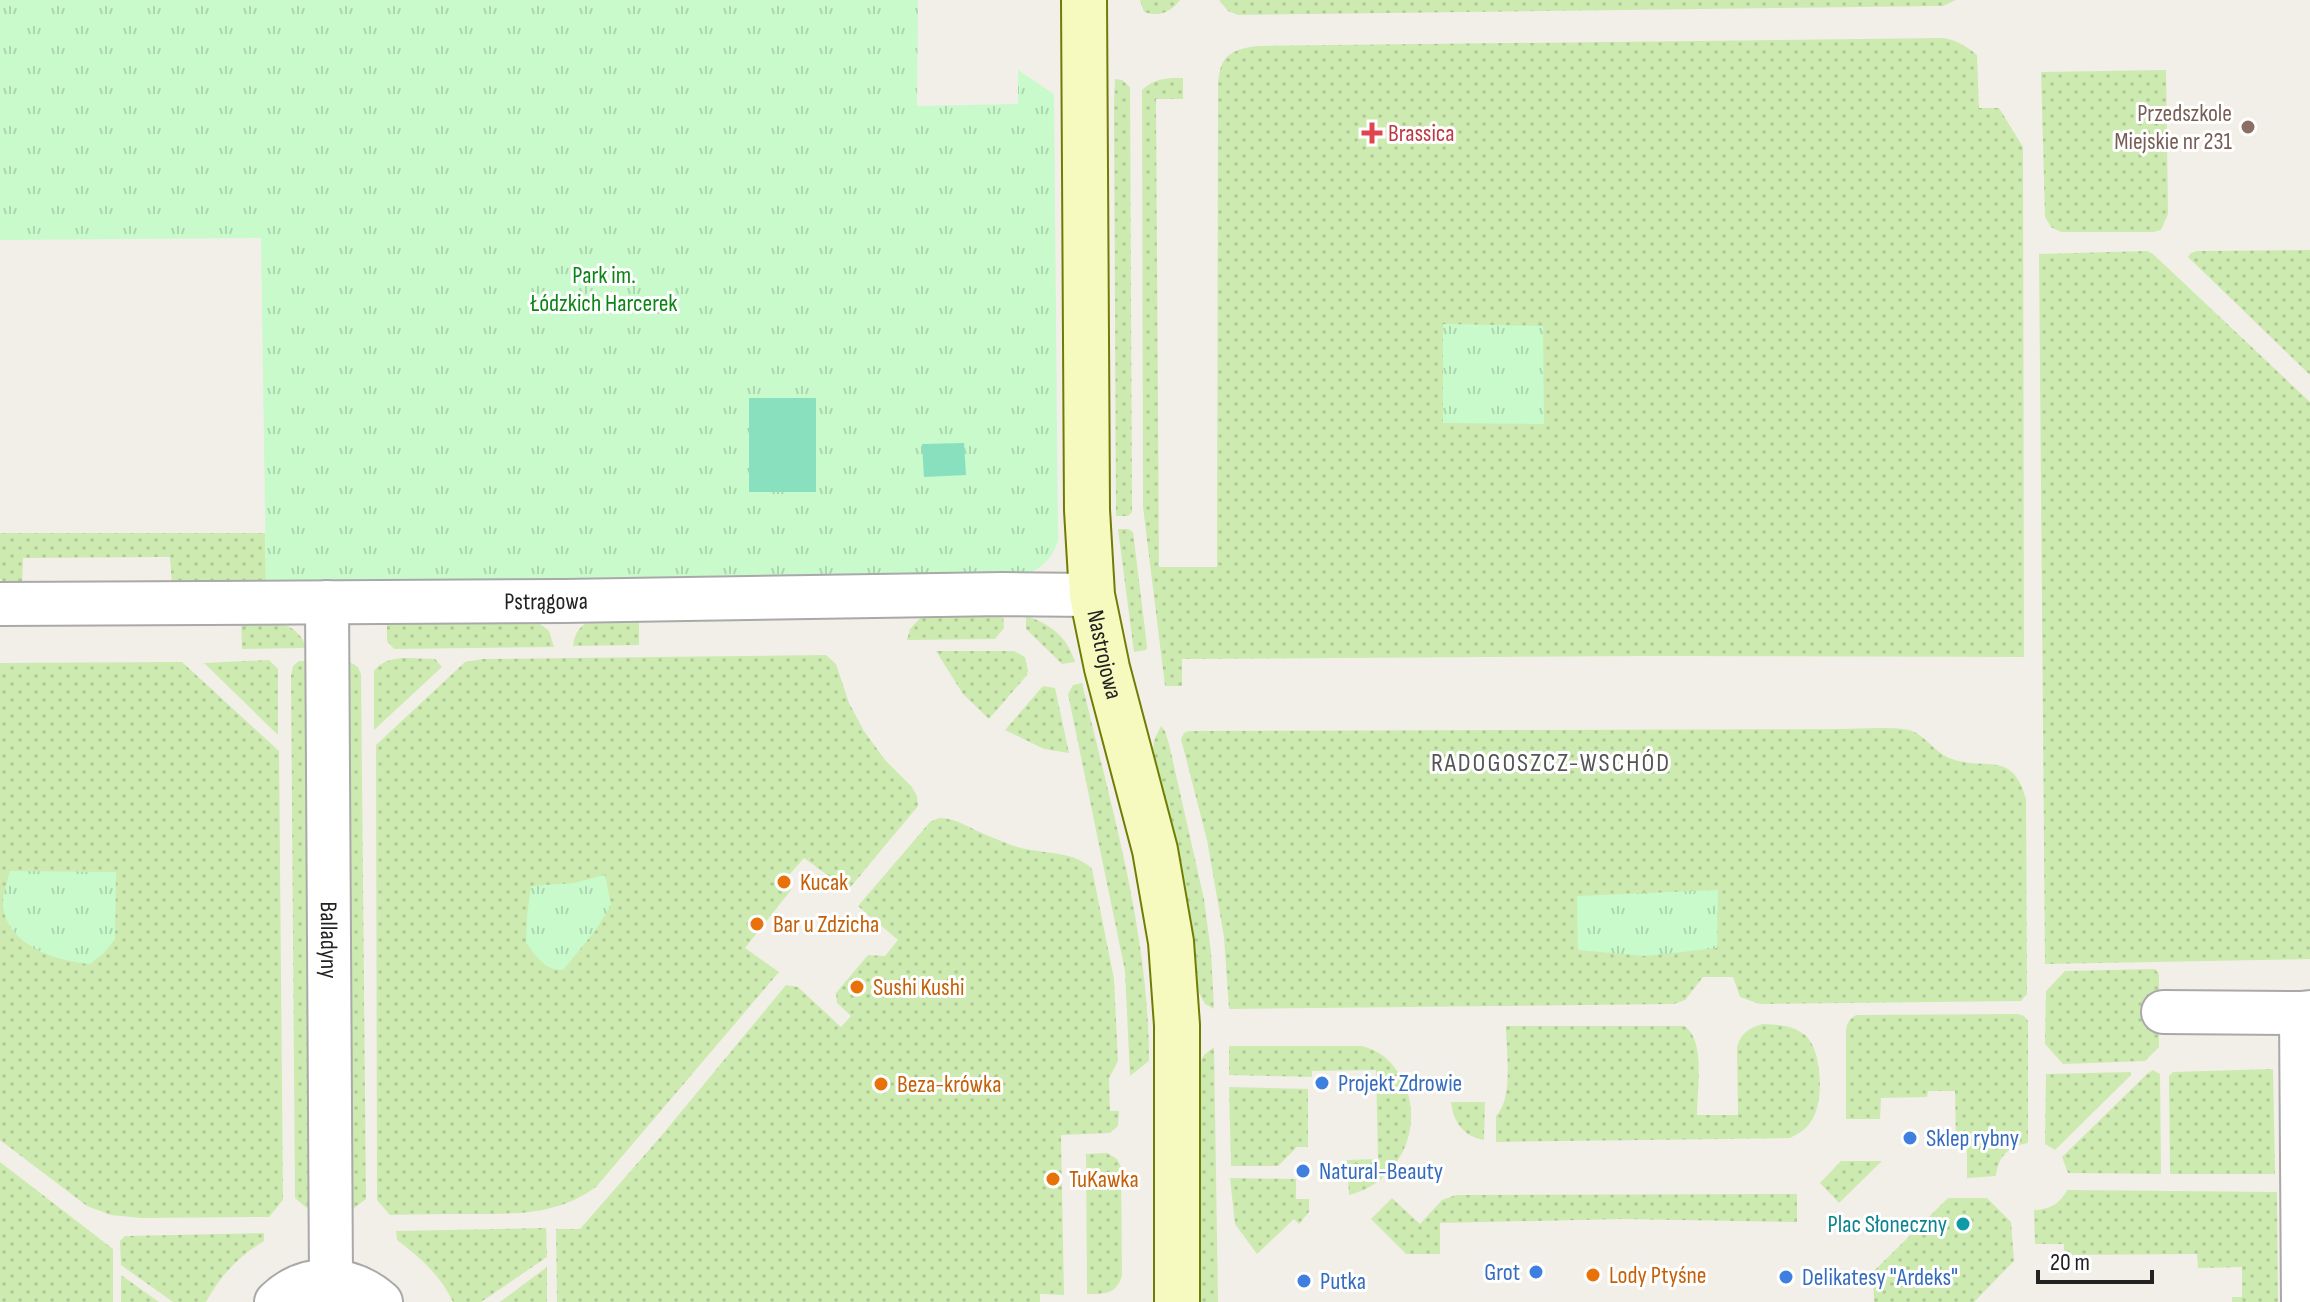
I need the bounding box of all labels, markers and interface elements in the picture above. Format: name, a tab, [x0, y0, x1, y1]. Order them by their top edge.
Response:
place label: Przedszkole Miejskie nr 231	[2114, 99, 2233, 156]
marker: Przedszkole Miejskie nr 231	[2239, 118, 2257, 136]
place label: Brassica	[1388, 119, 1454, 148]
marker: Brassica	[1363, 124, 1381, 142]
park label: Park im. Łódzkich Harcerek	[530, 261, 677, 318]
street label: Pstrągowa	[504, 587, 588, 616]
street label: Nastrojowa	[1080, 607, 1129, 702]
district label: RADOGOSZCZ-WSCHÓD	[1431, 748, 1671, 779]
place label: Kucak	[800, 868, 848, 897]
marker: Kucak	[775, 873, 793, 891]
street label: Balladyny	[314, 901, 343, 979]
place label: Bar u Zdzicha	[773, 910, 879, 939]
marker: Bar u Zdzicha	[748, 915, 766, 933]
place label: Sushi Kushi	[873, 973, 964, 1002]
marker: Sushi Kushi	[848, 978, 866, 996]
place label: Projekt Zdrowie	[1338, 1069, 1462, 1098]
place label: Beza-krówka	[897, 1070, 1001, 1099]
marker: Projekt Zdrowie	[1313, 1074, 1331, 1092]
marker: Beza-krówka	[872, 1075, 890, 1093]
place label: Sklep rybny	[1926, 1124, 2019, 1153]
marker: Sklep rybny	[1901, 1129, 1919, 1147]
place label: Natural-Beauty	[1319, 1157, 1443, 1186]
marker: Natural-Beauty	[1294, 1162, 1312, 1180]
place label: TuKawka	[1069, 1165, 1139, 1194]
marker: TuKawka	[1044, 1170, 1062, 1188]
place label: Plac Słoneczny	[1828, 1210, 1947, 1239]
marker: Plac Słoneczny	[1954, 1215, 1972, 1233]
scale bar	[2038, 1234, 2152, 1284]
text: 20 m	[2050, 1248, 2090, 1277]
place label: Grot	[1484, 1258, 1520, 1287]
place label: Lody Ptyśne	[1609, 1261, 1706, 1290]
marker: Grot	[1527, 1263, 1545, 1281]
place label: Delikatesy "Ardeks"	[1802, 1263, 1958, 1292]
marker: Lody Ptyśne	[1584, 1266, 1602, 1284]
place label: Putka	[1320, 1267, 1366, 1296]
marker: Delikatesy "Ardeks"	[1777, 1268, 1795, 1286]
marker: Putka	[1295, 1272, 1313, 1290]

